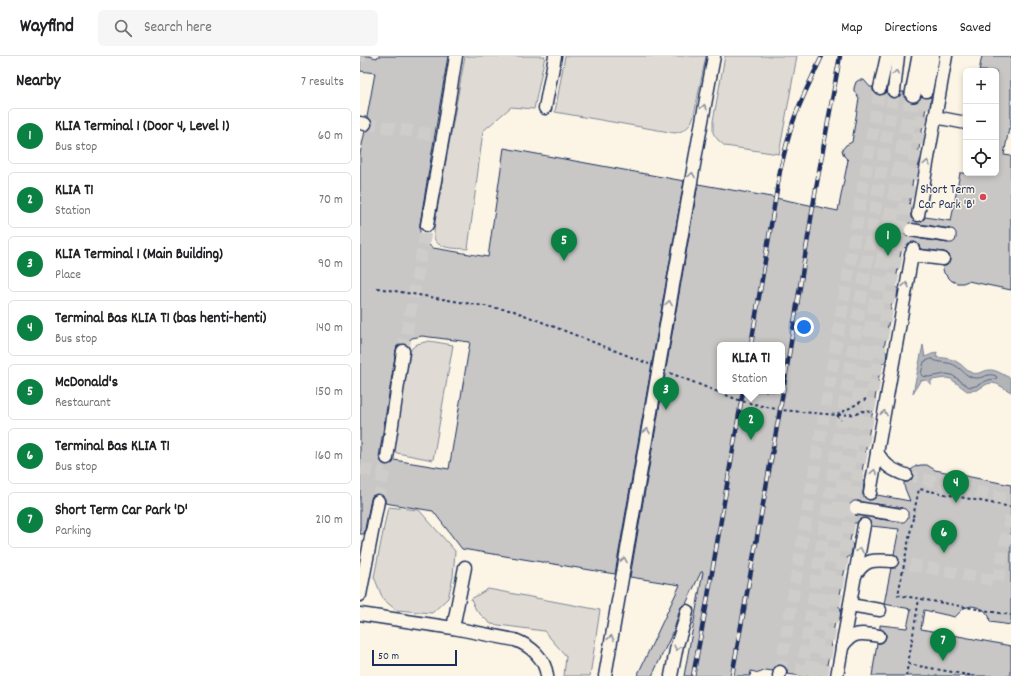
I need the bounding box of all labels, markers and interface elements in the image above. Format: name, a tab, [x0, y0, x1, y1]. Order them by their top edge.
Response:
search box	[98, 10, 378, 46]
text: Wayfind	[20, 14, 74, 41]
icon: search	[112, 17, 134, 39]
text: Search here	[144, 17, 212, 39]
text: Map	[841, 18, 863, 38]
text: Directions	[885, 18, 938, 38]
text: Saved	[960, 18, 991, 38]
map controls	[963, 68, 999, 176]
button: +	[963, 68, 999, 104]
text: Nearby	[16, 70, 60, 94]
one-way arrow	[891, 70, 900, 76]
text: 7 results	[301, 73, 344, 92]
one-way arrow	[700, 104, 708, 110]
button: −	[963, 104, 999, 140]
text: KLIA Terminal 1 (Door 4, Level 1)	[55, 116, 229, 138]
text: 1	[29, 127, 31, 146]
text: 60 m	[318, 127, 343, 146]
text: Bus stop	[55, 138, 97, 157]
button: locate	[963, 140, 999, 176]
one-way arrow	[923, 160, 931, 166]
one-way arrow	[687, 172, 696, 179]
text: KLIA T1	[55, 180, 94, 202]
place label: Short Term Car Park 'B'	[918, 181, 975, 215]
text: 2	[27, 191, 33, 210]
text: 70 m	[319, 191, 343, 210]
marker: Short Term Car Park 'B'	[978, 192, 988, 202]
text: Station	[55, 202, 91, 221]
pin: 1	[875, 223, 901, 256]
pin: 5	[551, 228, 577, 261]
text: KLIA Terminal 1 (Main Building)	[55, 244, 223, 266]
text: 3	[27, 255, 33, 274]
text: 90 m	[318, 255, 343, 274]
text: Place	[55, 266, 81, 285]
one-way arrow	[901, 282, 910, 288]
one-way arrow	[664, 300, 673, 307]
text: Terminal Bas KLIA T1 (bas henti-henti)	[55, 308, 266, 330]
your location	[794, 317, 814, 337]
text: 4	[27, 319, 33, 338]
text: 140 m	[316, 319, 343, 338]
text: Bus stop	[55, 330, 97, 349]
popup	[717, 342, 785, 394]
text: KLIA T1	[732, 348, 770, 370]
text: Station	[732, 370, 767, 389]
text: McDonald's	[55, 372, 118, 394]
pin: 3	[653, 377, 679, 410]
text: 5	[27, 383, 33, 402]
text: 150 m	[315, 383, 343, 402]
text: Restaurant	[55, 394, 111, 413]
pin: 2	[738, 407, 764, 440]
one-way arrow	[879, 410, 888, 416]
one-way arrow	[642, 428, 651, 435]
text: Terminal Bas KLIA T1	[55, 436, 170, 458]
text: 6	[27, 447, 33, 466]
text: 160 m	[315, 447, 343, 466]
text: Bus stop	[55, 458, 97, 477]
one-way arrow	[869, 469, 877, 476]
pin: 4	[943, 470, 969, 503]
text: Short Term Car Park 'D'	[55, 500, 188, 522]
text: 7	[28, 511, 32, 530]
text: 210 m	[315, 511, 343, 530]
pin: 6	[931, 520, 957, 553]
text: Parking	[55, 522, 91, 541]
one-way arrow	[855, 547, 864, 553]
one-way arrow	[619, 556, 628, 563]
pin: 7	[930, 628, 956, 661]
one-way arrow	[606, 634, 615, 641]
one-way arrow	[673, 644, 682, 651]
scale bar	[372, 648, 457, 667]
text: 50 m	[378, 649, 399, 665]

